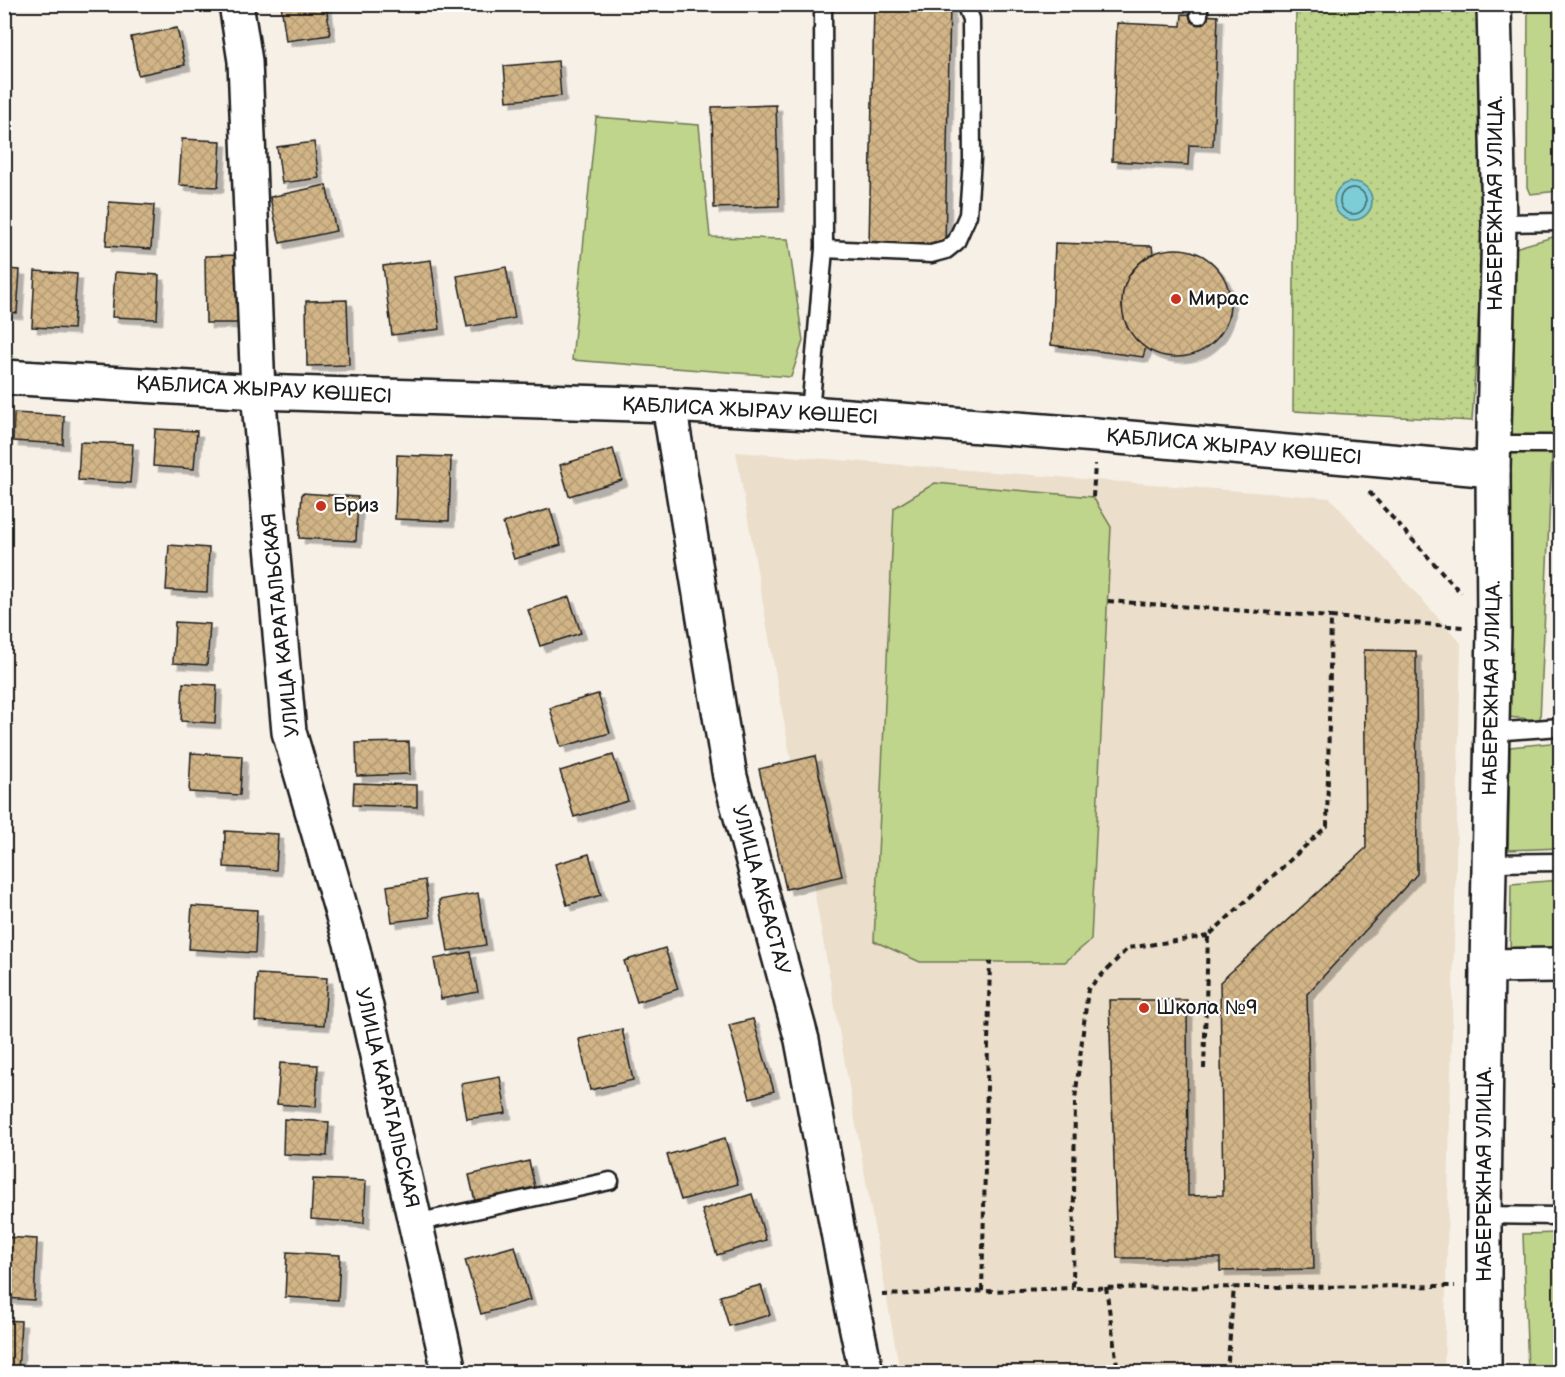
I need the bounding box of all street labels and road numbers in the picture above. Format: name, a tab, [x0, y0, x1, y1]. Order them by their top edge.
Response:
street label: НАБЕРЕЖНАЯ УЛИЦА.	[1484, 95, 1508, 311]
street label: ҚАБЛИСА ЖЫРАУ КӨШЕСІ	[135, 371, 393, 409]
street label: ҚАБЛИСА ЖЫРАУ КӨШЕСІ	[621, 392, 879, 430]
street label: ҚАБЛИСА ЖЫРАУ КӨШЕСІ	[1105, 424, 1363, 470]
street label: УЛИЦА КАРАТАЛЬСКАЯ	[257, 512, 305, 738]
street label: НАБЕРЕЖНАЯ УЛИЦА.	[1478, 580, 1506, 796]
street label: УЛИЦА АКБАСТАУ	[727, 802, 795, 978]
street label: УЛИЦА КАРАТАЛЬСКАЯ	[350, 985, 424, 1211]
street label: НАБЕРЕЖНАЯ УЛИЦА.	[1473, 1066, 1497, 1282]

